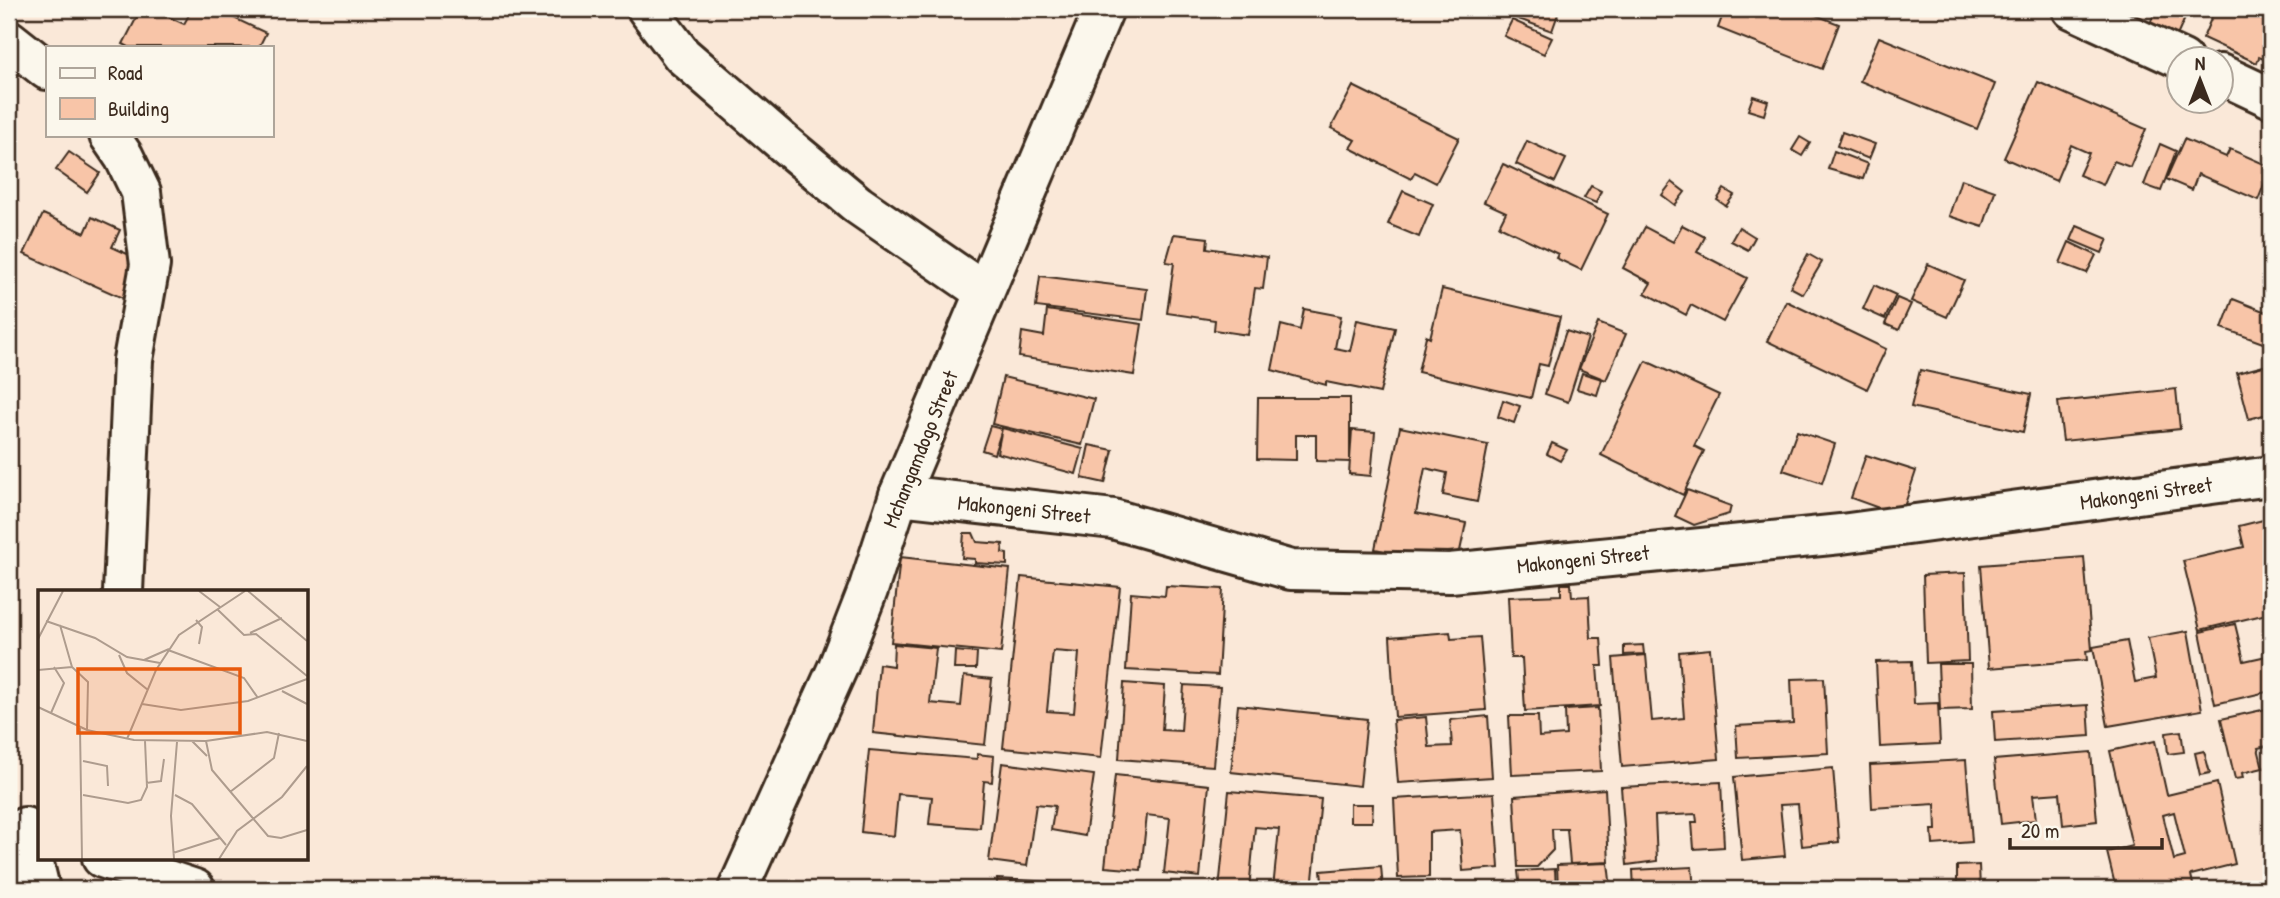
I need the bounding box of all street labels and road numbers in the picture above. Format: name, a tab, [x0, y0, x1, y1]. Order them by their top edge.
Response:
street label: Mchangamdogo Street	[875, 365, 965, 532]
street label: Makongeni Street	[2078, 469, 2215, 517]
street label: Makongeni Street	[956, 488, 1092, 530]
street label: Makongeni Street	[1515, 538, 1651, 580]

